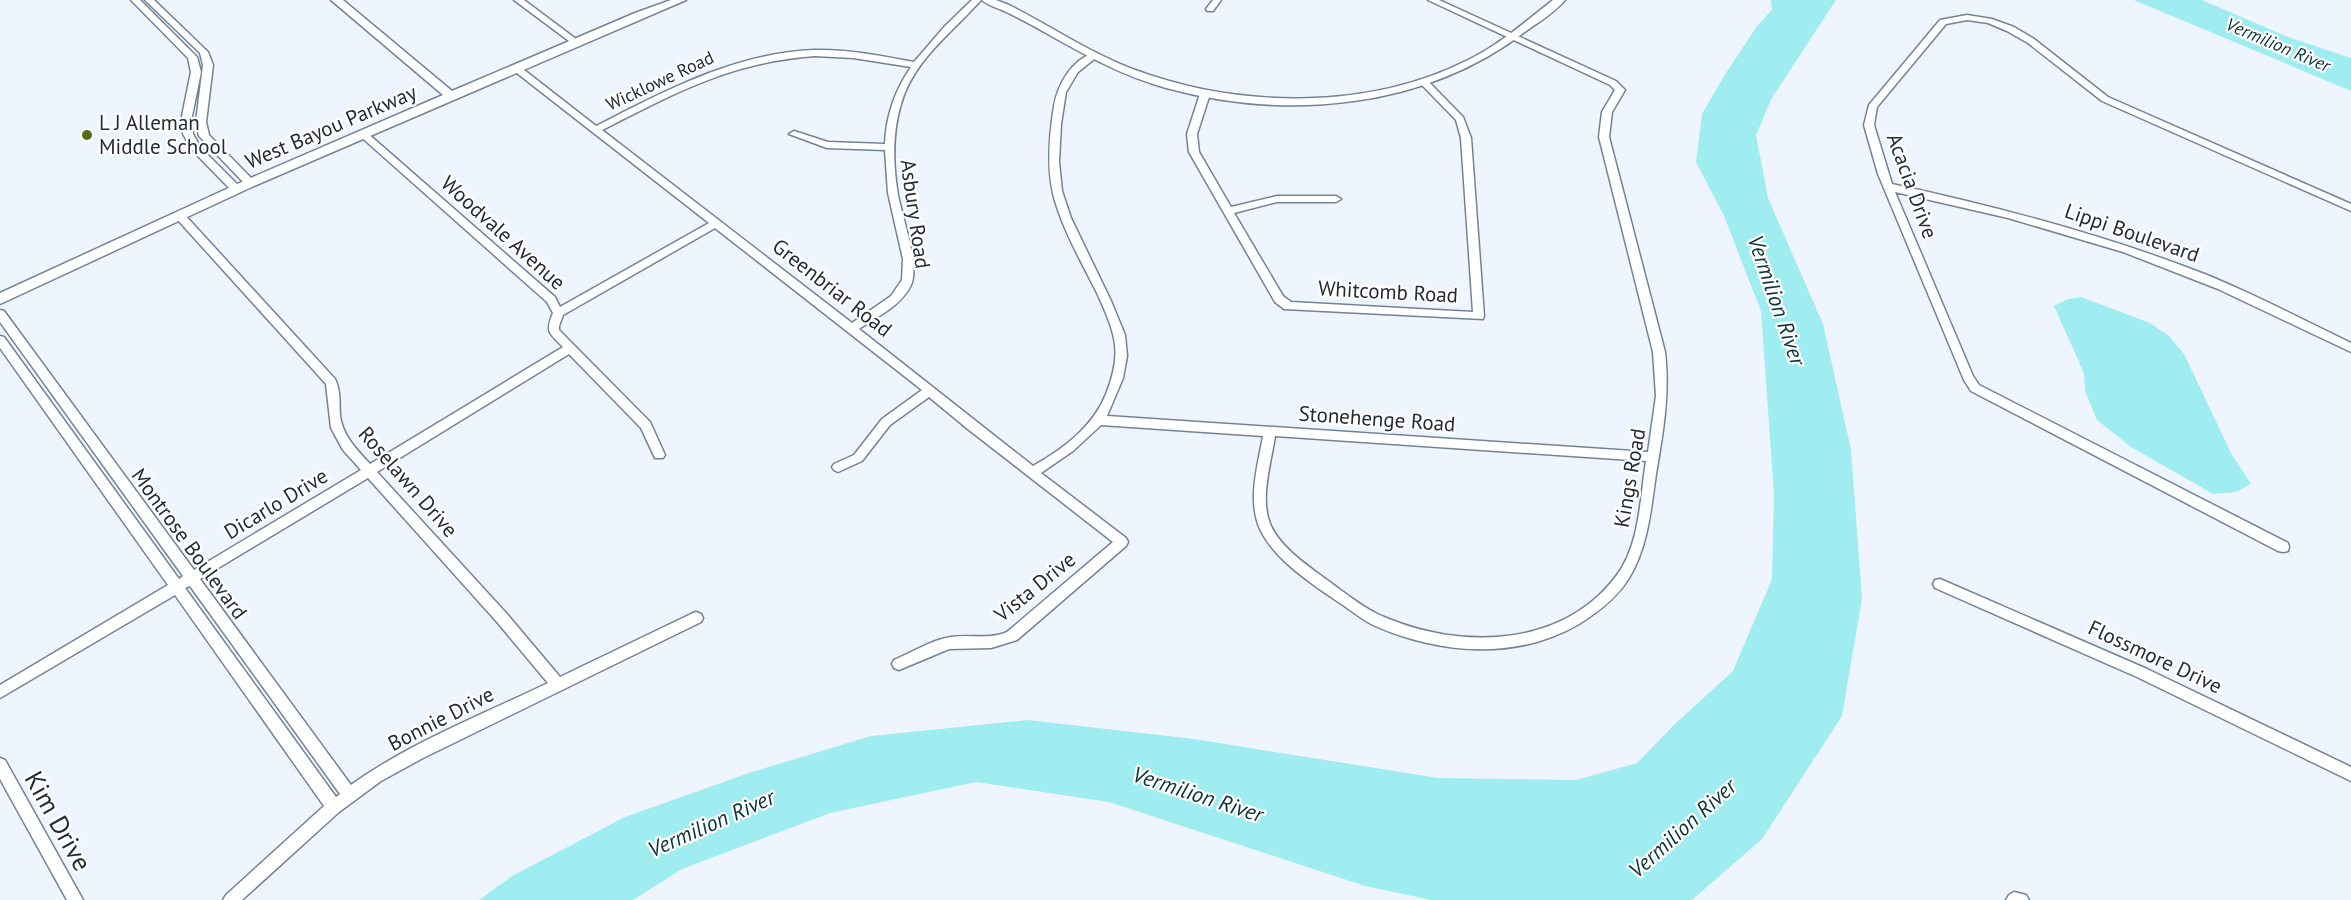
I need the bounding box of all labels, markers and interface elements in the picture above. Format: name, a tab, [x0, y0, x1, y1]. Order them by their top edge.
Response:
water label: Vermilion River	[2223, 12, 2335, 77]
street label: Wicklowe Road	[602, 46, 717, 116]
street label: West Bayou Parkway	[241, 78, 421, 175]
place label: L J Alleman Middle School	[99, 109, 227, 160]
marker: L J Alleman Middle School	[80, 128, 94, 142]
street label: Acacia Drive	[1881, 129, 1944, 242]
street label: Asbury Road	[894, 158, 937, 270]
street label: Woodvale Avenue	[436, 170, 571, 296]
street label: Lippi Boulevard	[2061, 197, 2203, 268]
water label: Vermilion River	[1742, 231, 1813, 370]
street label: Greenbriar Road	[767, 233, 897, 343]
street label: Whitcomb Road	[1317, 274, 1459, 309]
street label: Stonehenge Road	[1298, 400, 1456, 437]
street label: Roselawn Drive	[353, 421, 464, 543]
street label: Kings Road	[1608, 426, 1651, 530]
street label: Dicarlo Drive	[219, 462, 333, 545]
street label: Montrose Boulevard	[126, 463, 253, 625]
street label: Vista Drive	[988, 546, 1081, 628]
street label: Flossmore Drive	[2084, 614, 2226, 699]
street label: Bonnie Drive	[383, 680, 498, 757]
water label: Vermilion River	[1129, 760, 1269, 829]
street label: Kim Drive	[18, 765, 99, 876]
water label: Vermilion River	[1622, 771, 1743, 884]
water label: Vermilion River	[643, 782, 780, 863]

